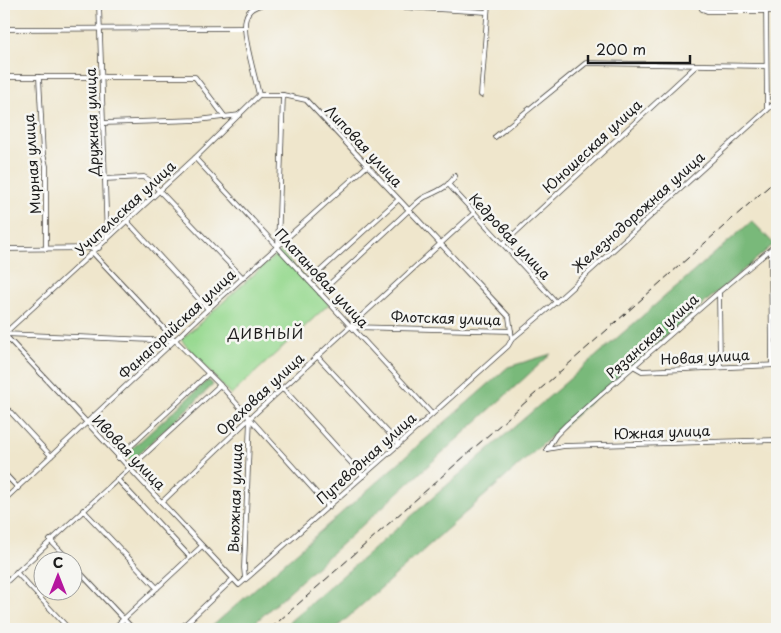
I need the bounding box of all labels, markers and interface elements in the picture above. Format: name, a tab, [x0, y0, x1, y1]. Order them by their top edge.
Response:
scale bar	[588, 32, 691, 64]
text: 200 m	[596, 37, 646, 60]
street label: Дружная улица	[80, 67, 104, 178]
street label: Юношеская улица	[538, 94, 647, 198]
street label: Липовая улица	[320, 100, 408, 192]
street label: Мирная улица	[18, 113, 46, 215]
street label: Железнодорожная улица	[567, 146, 709, 278]
street label: Учительская улица	[70, 156, 180, 260]
street label: Кедровая улица	[464, 188, 556, 284]
street label: Платановая улица	[270, 224, 374, 333]
street label: Фанагорийская улица	[114, 264, 240, 384]
street label: Рязанская улица	[601, 289, 703, 383]
street label: Флотская улица	[391, 306, 502, 330]
district label: ДИВНЫЙ	[227, 321, 304, 344]
street label: Новая улица	[660, 344, 750, 370]
street label: Ореховая улица	[211, 348, 309, 440]
street label: Путеводная улица	[311, 407, 421, 509]
street label: Ивовая улица	[87, 410, 171, 495]
street label: Южная улица	[614, 420, 711, 444]
street label: Вьюжная улица	[223, 443, 247, 553]
north arrow	[32, 550, 82, 600]
text: С	[53, 552, 63, 573]

